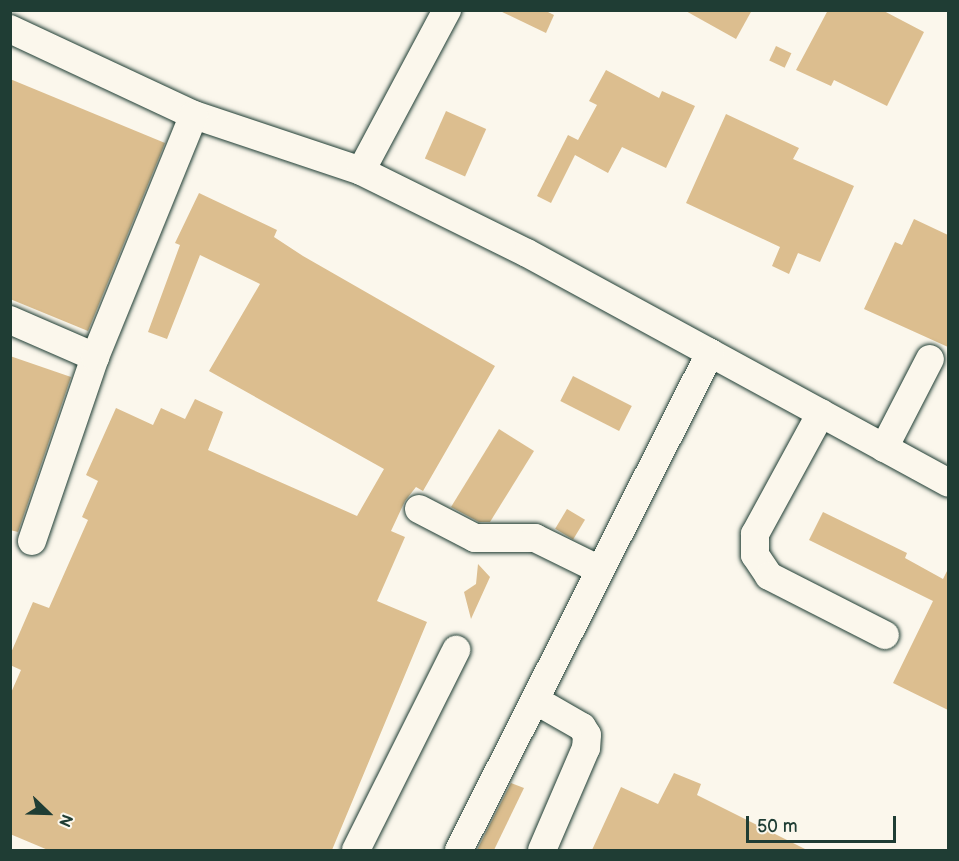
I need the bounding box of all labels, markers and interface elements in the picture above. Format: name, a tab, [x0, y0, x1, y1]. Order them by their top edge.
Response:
north arrow	[18, 783, 78, 843]
scale bar	[749, 804, 899, 842]
text: N	[54, 811, 76, 829]
text: 50 m	[757, 816, 798, 837]

